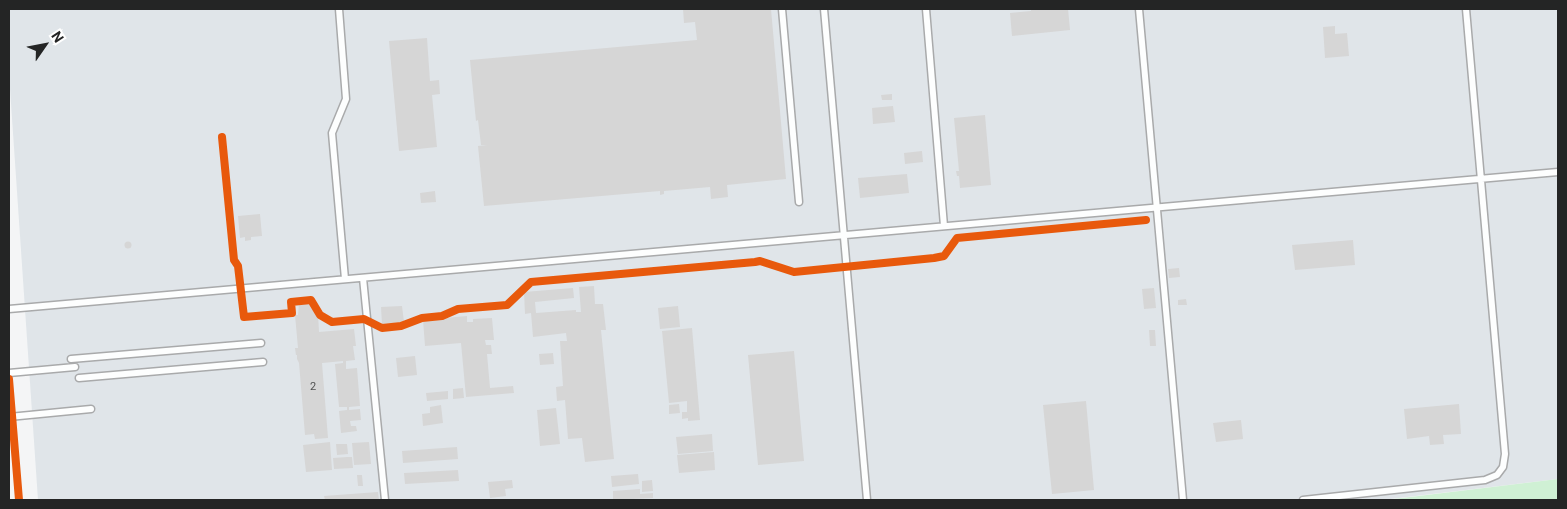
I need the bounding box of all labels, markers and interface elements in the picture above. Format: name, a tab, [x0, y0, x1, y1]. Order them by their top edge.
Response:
north arrow	[20, 20, 70, 70]
text: N	[48, 28, 67, 45]
house number: 2	[310, 380, 316, 394]

